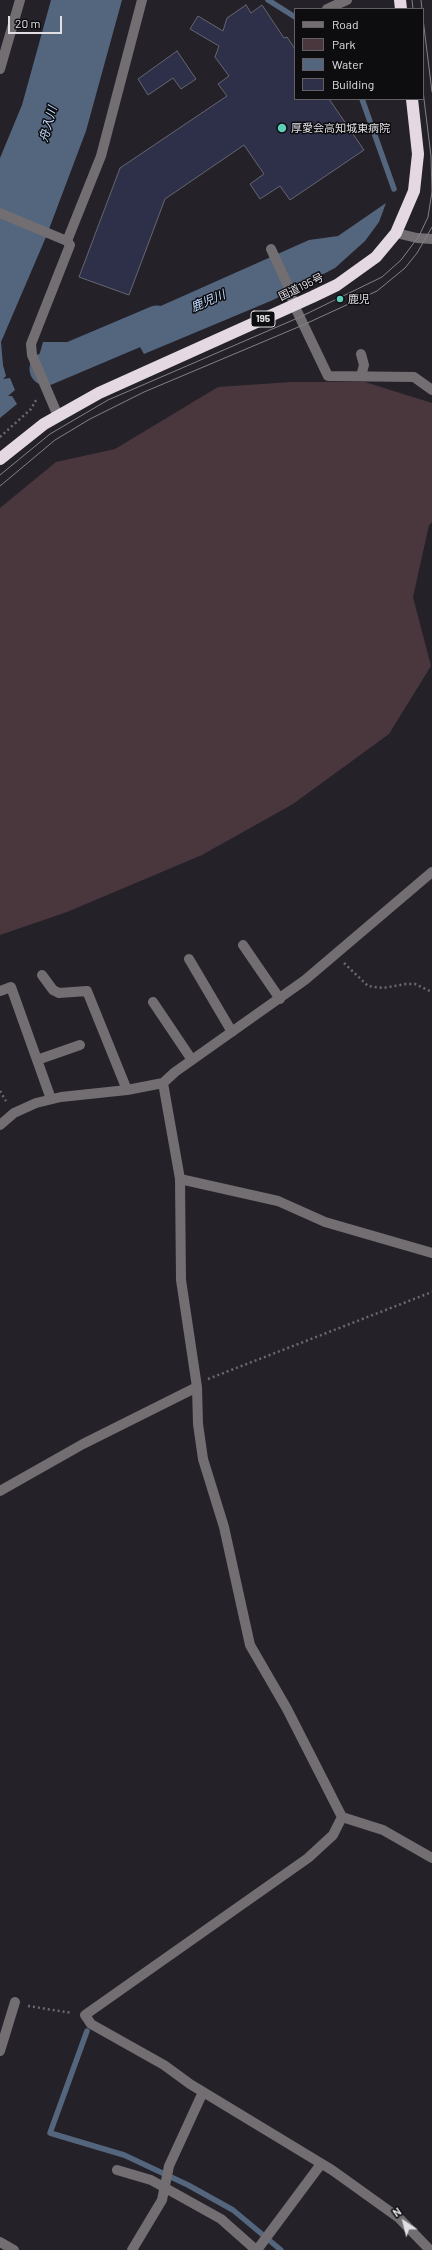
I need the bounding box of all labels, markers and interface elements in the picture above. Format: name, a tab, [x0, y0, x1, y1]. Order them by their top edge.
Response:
scale bar	[10, 8, 64, 34]
legend	[294, 8, 424, 100]
text: 20 m	[15, 16, 41, 30]
text: Road	[332, 17, 359, 31]
text: Park	[332, 37, 356, 51]
text: Water	[332, 57, 363, 71]
text: Building	[332, 77, 374, 91]
water label: 舟入川	[36, 105, 60, 143]
place label: 厚愛会高知城東病院	[291, 121, 390, 135]
marker: 厚愛会高知城東病院	[276, 122, 288, 134]
street label: 国道195号	[276, 270, 326, 304]
water label: 鹿児川	[189, 287, 227, 315]
place label: 鹿児	[348, 292, 370, 306]
marker: 鹿児	[335, 294, 345, 304]
road number: 195	[251, 311, 275, 327]
north arrow	[384, 2202, 424, 2242]
text: N	[390, 2204, 404, 2219]

